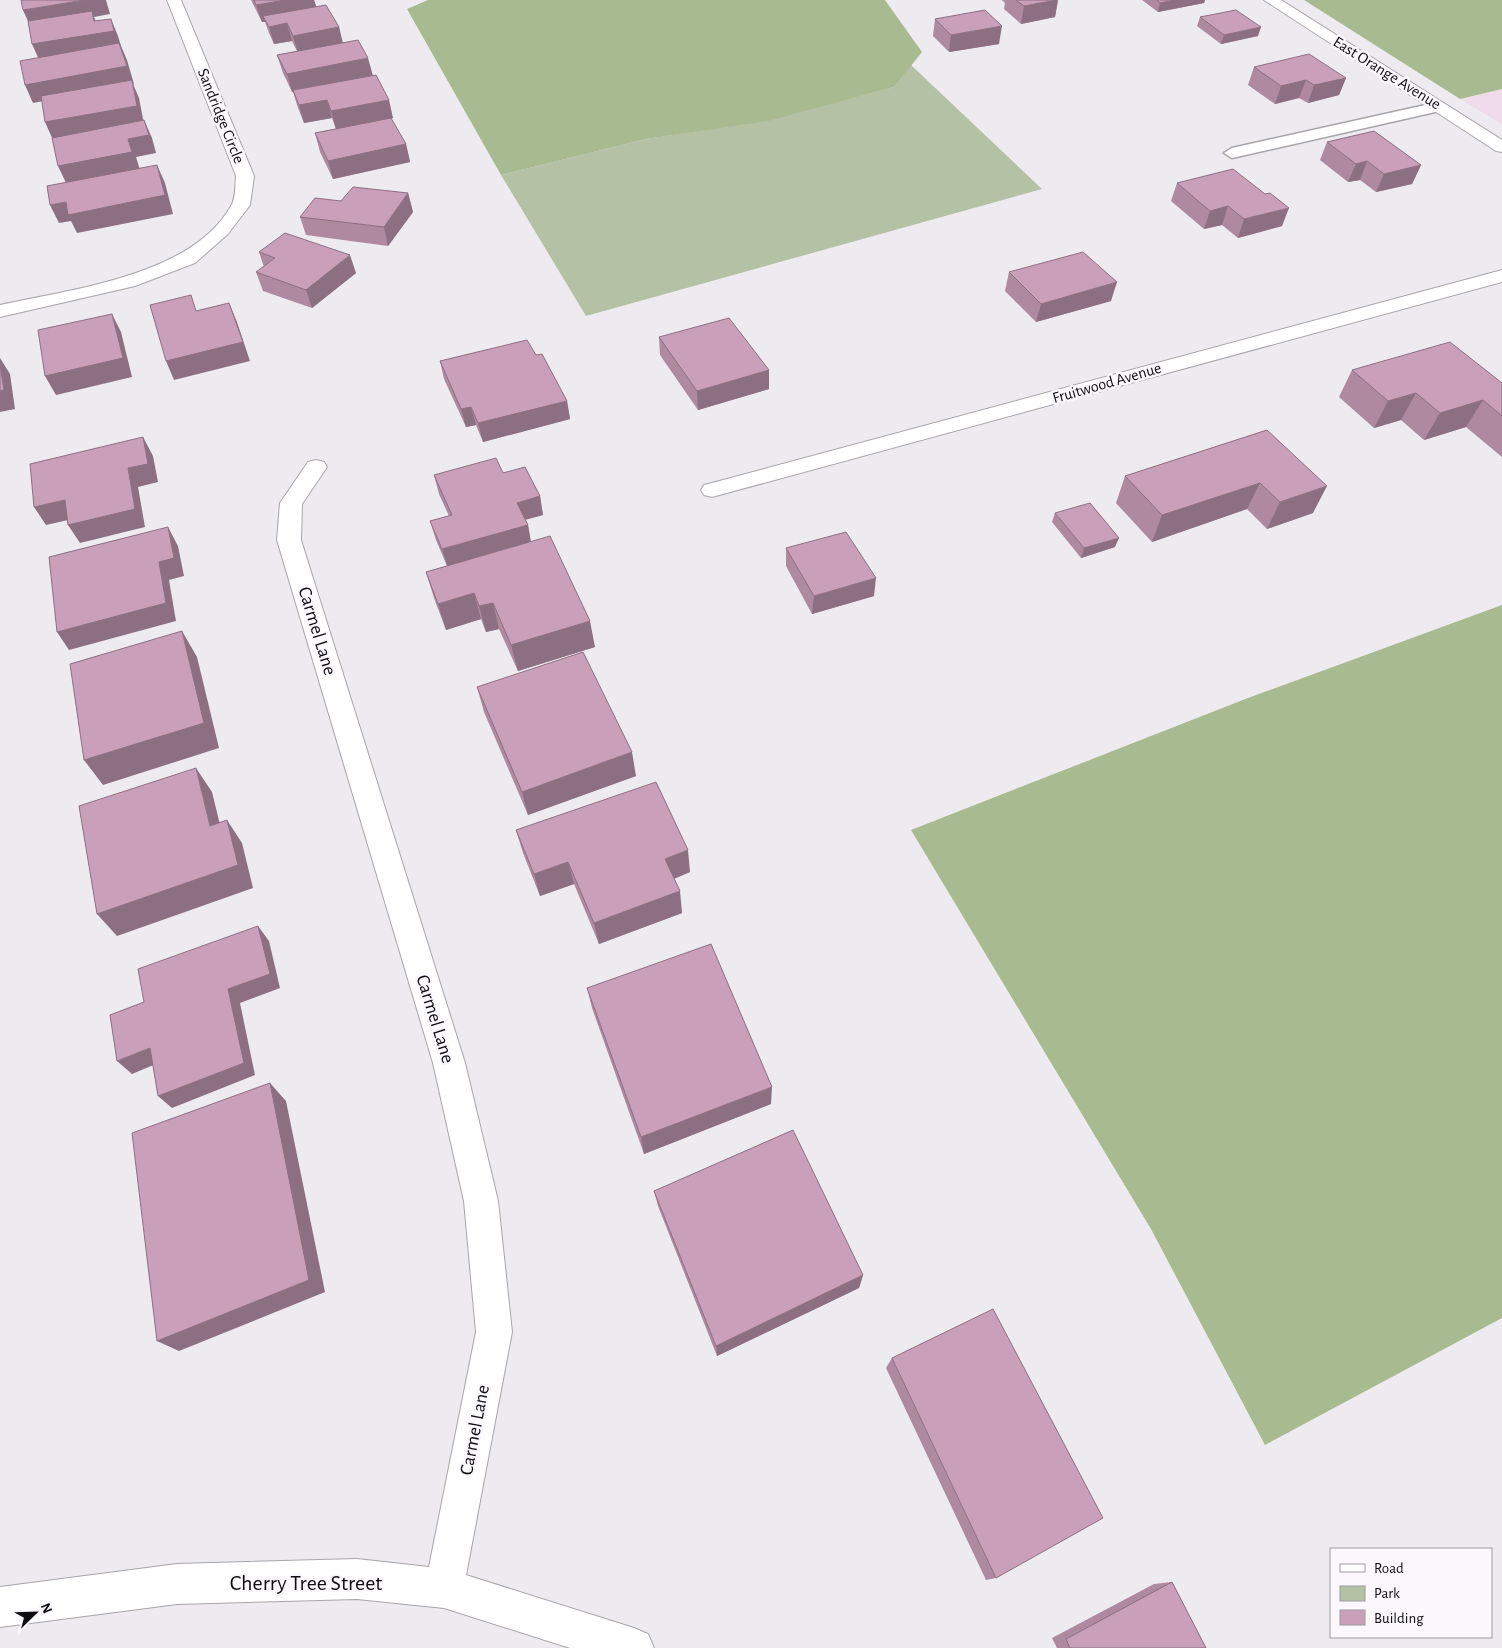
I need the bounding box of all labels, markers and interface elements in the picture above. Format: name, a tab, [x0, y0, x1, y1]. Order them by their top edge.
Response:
street label: East Orange Avenue	[1330, 33, 1444, 113]
street label: Sandridge Circle	[195, 66, 247, 166]
street label: Fruitwood Avenue	[1051, 360, 1163, 406]
street label: Carmel Lane	[295, 584, 339, 678]
street label: Carmel Lane	[413, 972, 457, 1066]
street label: Carmel Lane	[457, 1383, 493, 1477]
legend	[1330, 1548, 1492, 1638]
text: Road	[1374, 1561, 1404, 1576]
street label: Cherry Tree Street	[230, 1572, 382, 1594]
text: Park	[1374, 1586, 1400, 1601]
north arrow	[10, 1588, 60, 1638]
text: N	[38, 1601, 54, 1616]
text: Building	[1374, 1611, 1424, 1626]

